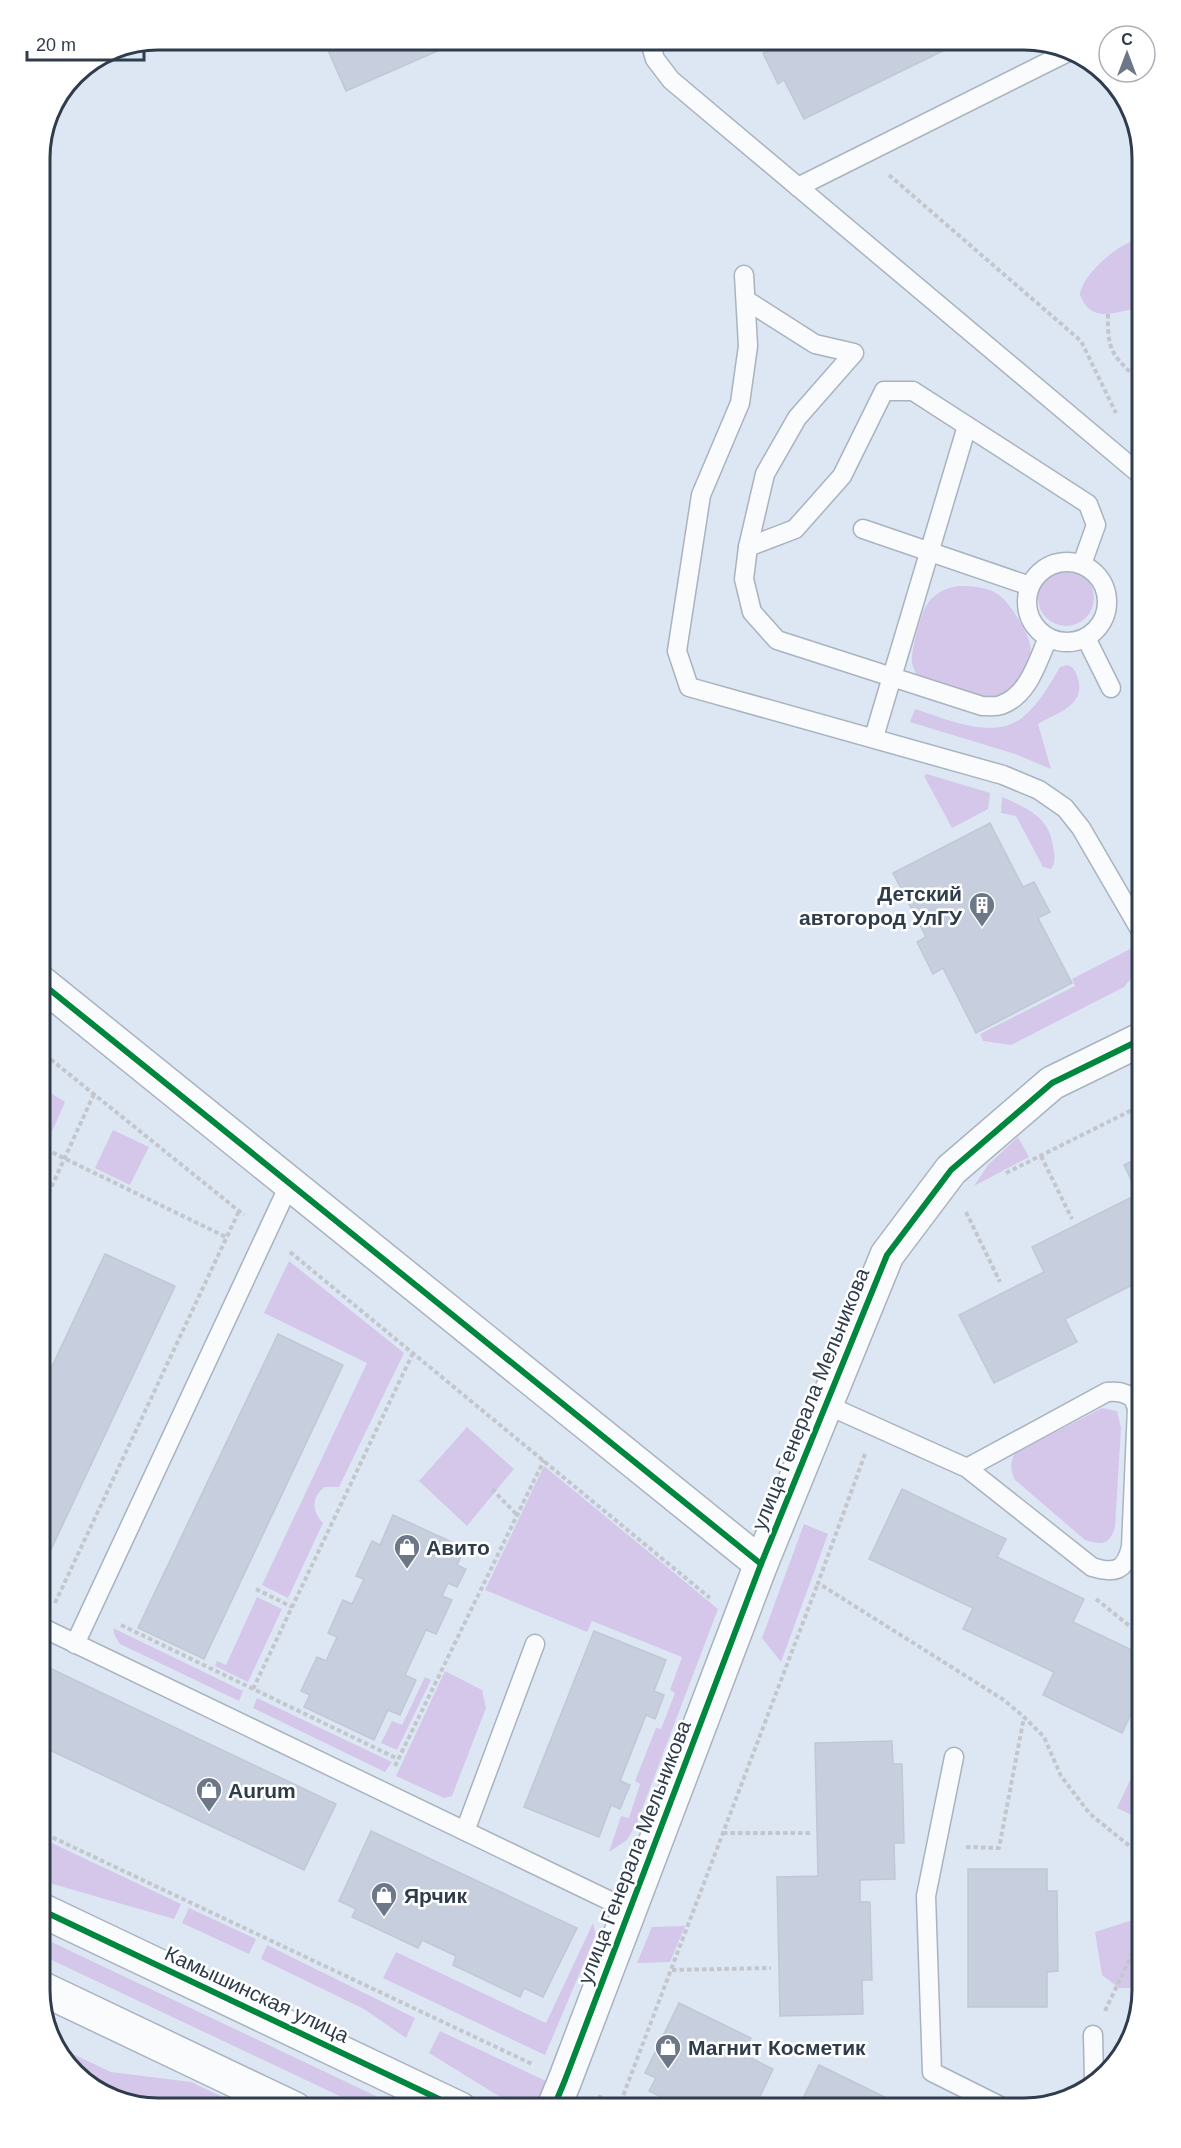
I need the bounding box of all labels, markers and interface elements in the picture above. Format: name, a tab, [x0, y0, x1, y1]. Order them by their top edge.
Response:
scale bar	[27, 24, 144, 62]
north arrow	[1097, 24, 1157, 84]
text: С	[1121, 31, 1133, 48]
text: 20 m	[36, 35, 76, 55]
place label: Детский автогород УлГУ	[799, 882, 963, 929]
building icon: Детский автогород УлГУ	[967, 890, 997, 928]
street label: улица Генерала Мельникова	[747, 1264, 873, 1533]
shop icon: Авито	[392, 1532, 422, 1570]
place label: Авито	[426, 1536, 490, 1559]
street label: улица Генерала Мельникова	[573, 1717, 695, 1987]
shop icon: Aurum	[194, 1775, 224, 1813]
place label: Aurum	[228, 1779, 296, 1802]
shop icon: Ярчик	[369, 1880, 399, 1918]
place label: Ярчик	[404, 1884, 468, 1907]
street label: Камышинская улица	[161, 1941, 353, 2047]
shop icon: Магнит Косметик	[653, 2032, 683, 2070]
place label: Магнит Косметик	[688, 2036, 866, 2059]

